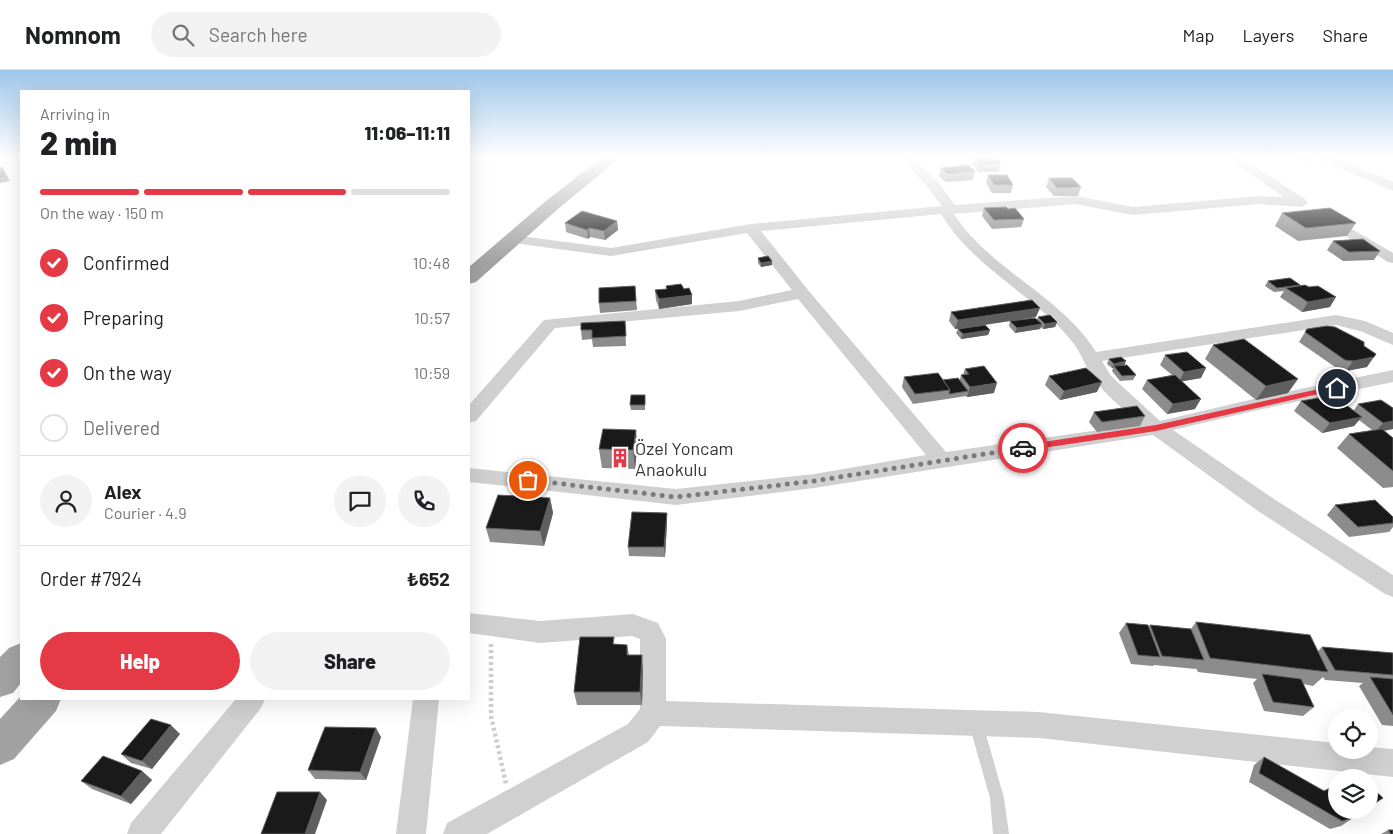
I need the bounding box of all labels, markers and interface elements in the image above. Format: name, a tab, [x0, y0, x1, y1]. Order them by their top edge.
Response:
search box	[151, 12, 501, 57]
text: Nomnom	[25, 20, 121, 49]
icon: search	[169, 21, 197, 49]
text: Search here	[209, 23, 308, 46]
text: Map	[1182, 24, 1214, 46]
text: Layers	[1242, 24, 1295, 46]
text: Share	[1323, 24, 1368, 46]
text: Arriving in	[40, 104, 110, 123]
text: 11:06–11:11	[364, 121, 450, 144]
text: 2 min	[40, 123, 117, 161]
text: On the way · 150 m	[40, 203, 164, 222]
icon: check	[40, 249, 68, 277]
text: Confirmed	[83, 251, 170, 274]
text: 10:48	[413, 253, 450, 272]
icon: check	[40, 304, 68, 332]
text: Preparing	[83, 306, 164, 329]
text: 10:57	[414, 308, 450, 327]
icon: check	[40, 359, 68, 387]
text: On the way	[83, 361, 172, 384]
text: 10:59	[413, 363, 450, 382]
pin	[1316, 367, 1358, 409]
icon: home	[1323, 374, 1351, 402]
text: Delivered	[83, 416, 160, 439]
courier	[998, 423, 1048, 473]
icon: car	[1009, 434, 1037, 462]
place label: Özel Yoncam Anaokulu	[635, 437, 733, 480]
building icon: Özel Yoncam Anaokulu	[609, 447, 631, 469]
pin	[507, 459, 549, 501]
icon: bag	[514, 466, 542, 494]
button: person	[40, 475, 92, 527]
button: chat	[334, 475, 386, 527]
button: phone	[398, 475, 450, 527]
text: Alex	[104, 480, 142, 503]
text: Courier · 4.9	[104, 503, 187, 522]
text: Order #7924	[40, 567, 142, 590]
text: ₺652	[407, 567, 450, 590]
button: Help	[40, 632, 240, 690]
button: Share	[250, 632, 450, 690]
map controls	[1328, 709, 1378, 819]
button: locate	[1328, 709, 1378, 759]
button: layers	[1328, 769, 1378, 819]

